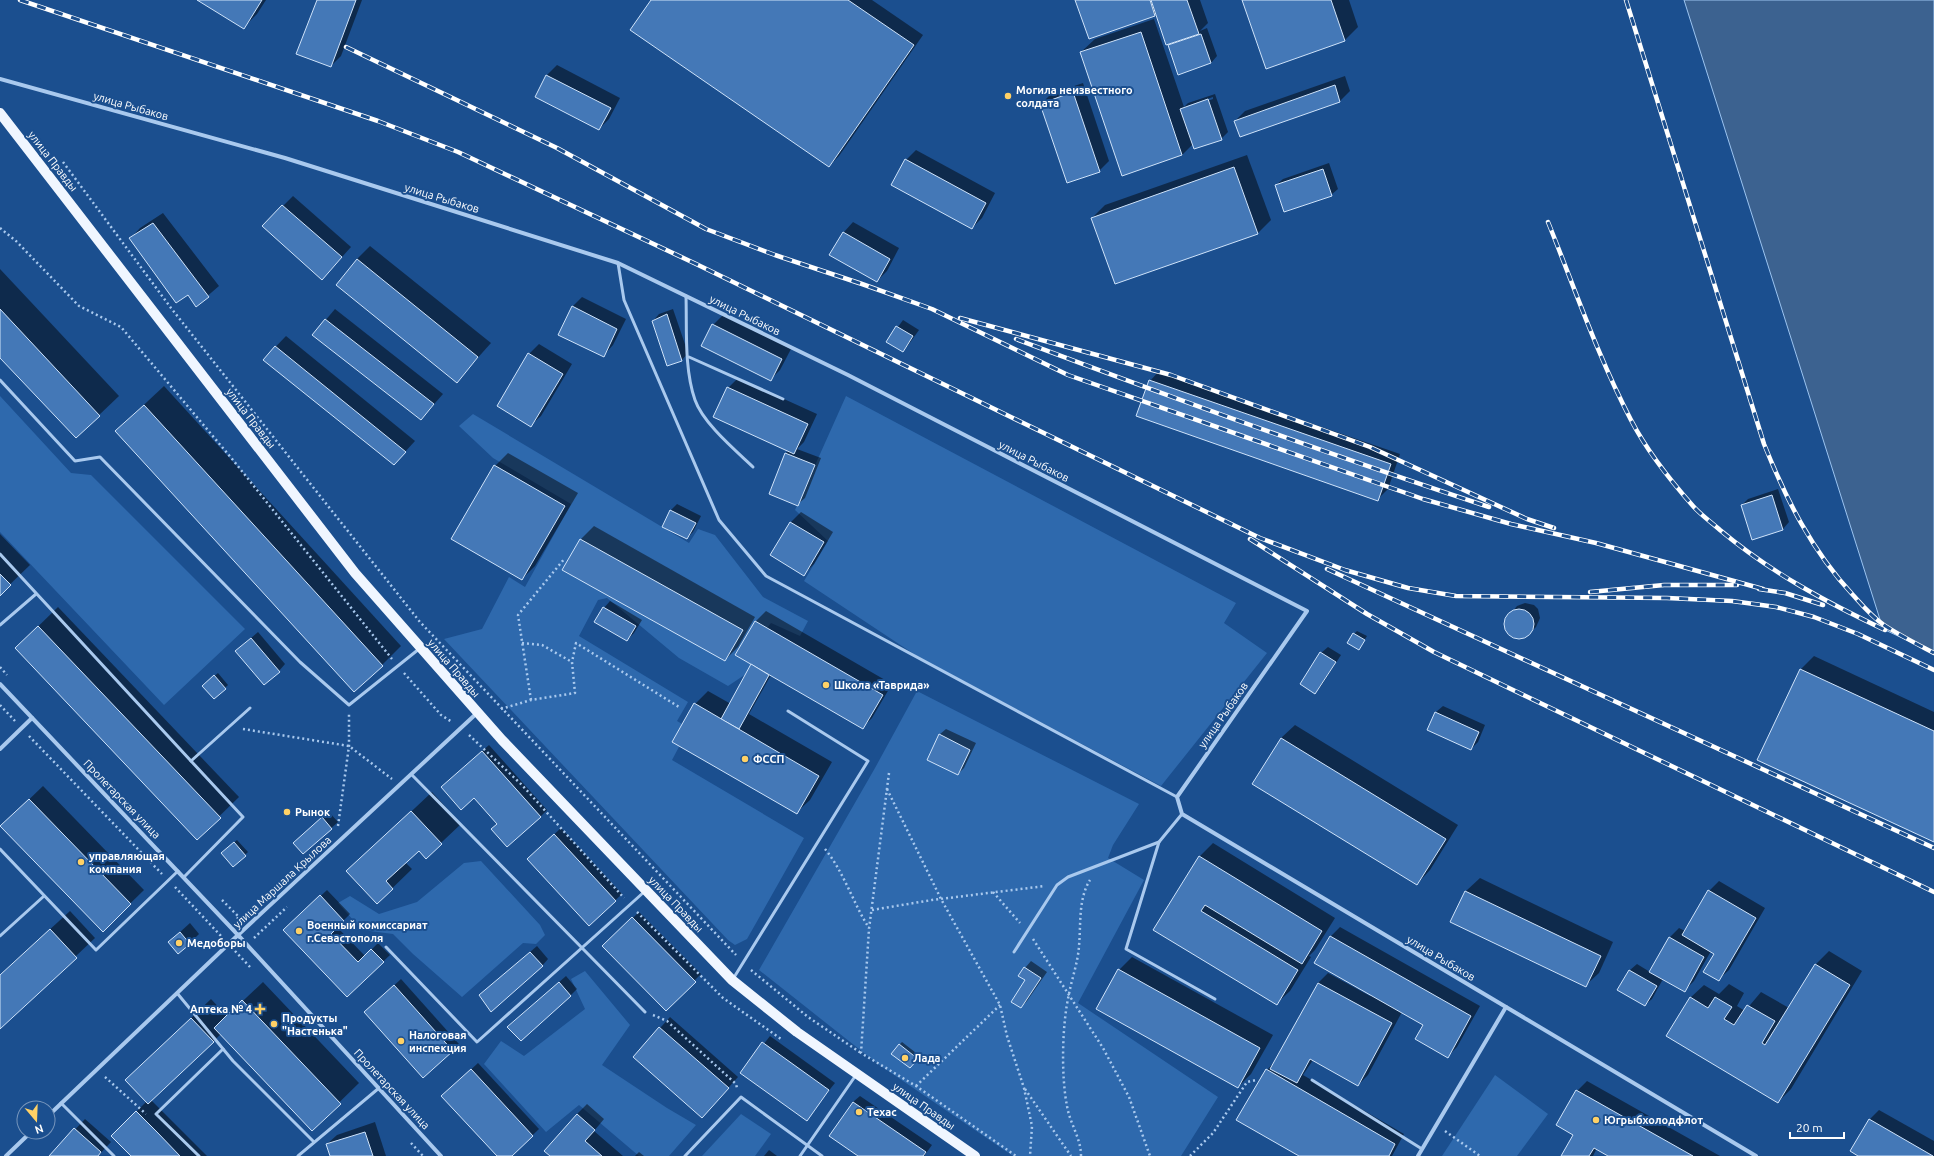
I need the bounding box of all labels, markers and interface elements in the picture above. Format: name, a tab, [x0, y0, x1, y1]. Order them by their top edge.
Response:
place label: Могила неизвестного солдата	[1016, 84, 1133, 109]
street label: улица Рыбаков	[92, 90, 170, 122]
marker: Могила неизвестного солдата	[1003, 91, 1013, 101]
street label: улица Правды	[26, 129, 80, 193]
street label: улица Рыбаков	[403, 181, 481, 215]
street label: улица Рыбаков	[708, 293, 782, 337]
street label: улица Правды	[224, 386, 278, 450]
street label: улица Рыбаков	[997, 438, 1071, 484]
street label: улица Правды	[426, 637, 482, 699]
place label: Школа «Таврида»	[834, 679, 929, 691]
marker: Школа «Таврида»	[821, 680, 831, 690]
street label: улица Рыбаков	[1196, 680, 1250, 750]
place label: ФССП	[753, 753, 784, 765]
marker: ФССП	[740, 754, 750, 764]
street label: Пролетарская улица	[81, 757, 163, 841]
place label: Рынок	[295, 806, 331, 818]
marker: Рынок	[282, 807, 292, 817]
street label: улица Маршала Крылова	[231, 833, 333, 931]
place label: управляющая компания	[89, 850, 165, 875]
marker: управляющая компания	[76, 857, 86, 867]
street label: улица Правды	[646, 874, 706, 934]
place label: Военный комиссариат г.Севастополя	[307, 919, 428, 944]
marker: Военный комиссариат г.Севастополя	[294, 926, 304, 936]
street label: улица Рыбаков	[1405, 933, 1477, 983]
place label: Медоборы	[187, 937, 246, 949]
marker: Медоборы	[174, 938, 184, 948]
place label: Аптека № 4	[190, 1003, 252, 1015]
marker: Аптека № 4	[255, 1004, 265, 1014]
place label: Продукты "Настенька"	[282, 1012, 348, 1037]
marker: Продукты "Настенька"	[269, 1019, 279, 1029]
place label: Налоговая инспекция	[409, 1029, 467, 1054]
marker: Налоговая инспекция	[396, 1036, 406, 1046]
street label: Пролетарская улица	[352, 1047, 432, 1131]
place label: Лада	[913, 1052, 941, 1064]
marker: Лада	[900, 1053, 910, 1063]
street label: улица Правды	[891, 1080, 957, 1132]
north arrow	[16, 1100, 56, 1140]
place label: Техас	[867, 1106, 897, 1118]
marker: Техас	[854, 1107, 864, 1117]
place label: Югрыбхолодфлот	[1604, 1114, 1703, 1126]
scale bar	[1790, 1114, 1844, 1140]
marker: Югрыбхолодфлот	[1591, 1115, 1601, 1125]
text: 20 m	[1796, 1121, 1823, 1134]
text: N	[33, 1122, 45, 1136]

